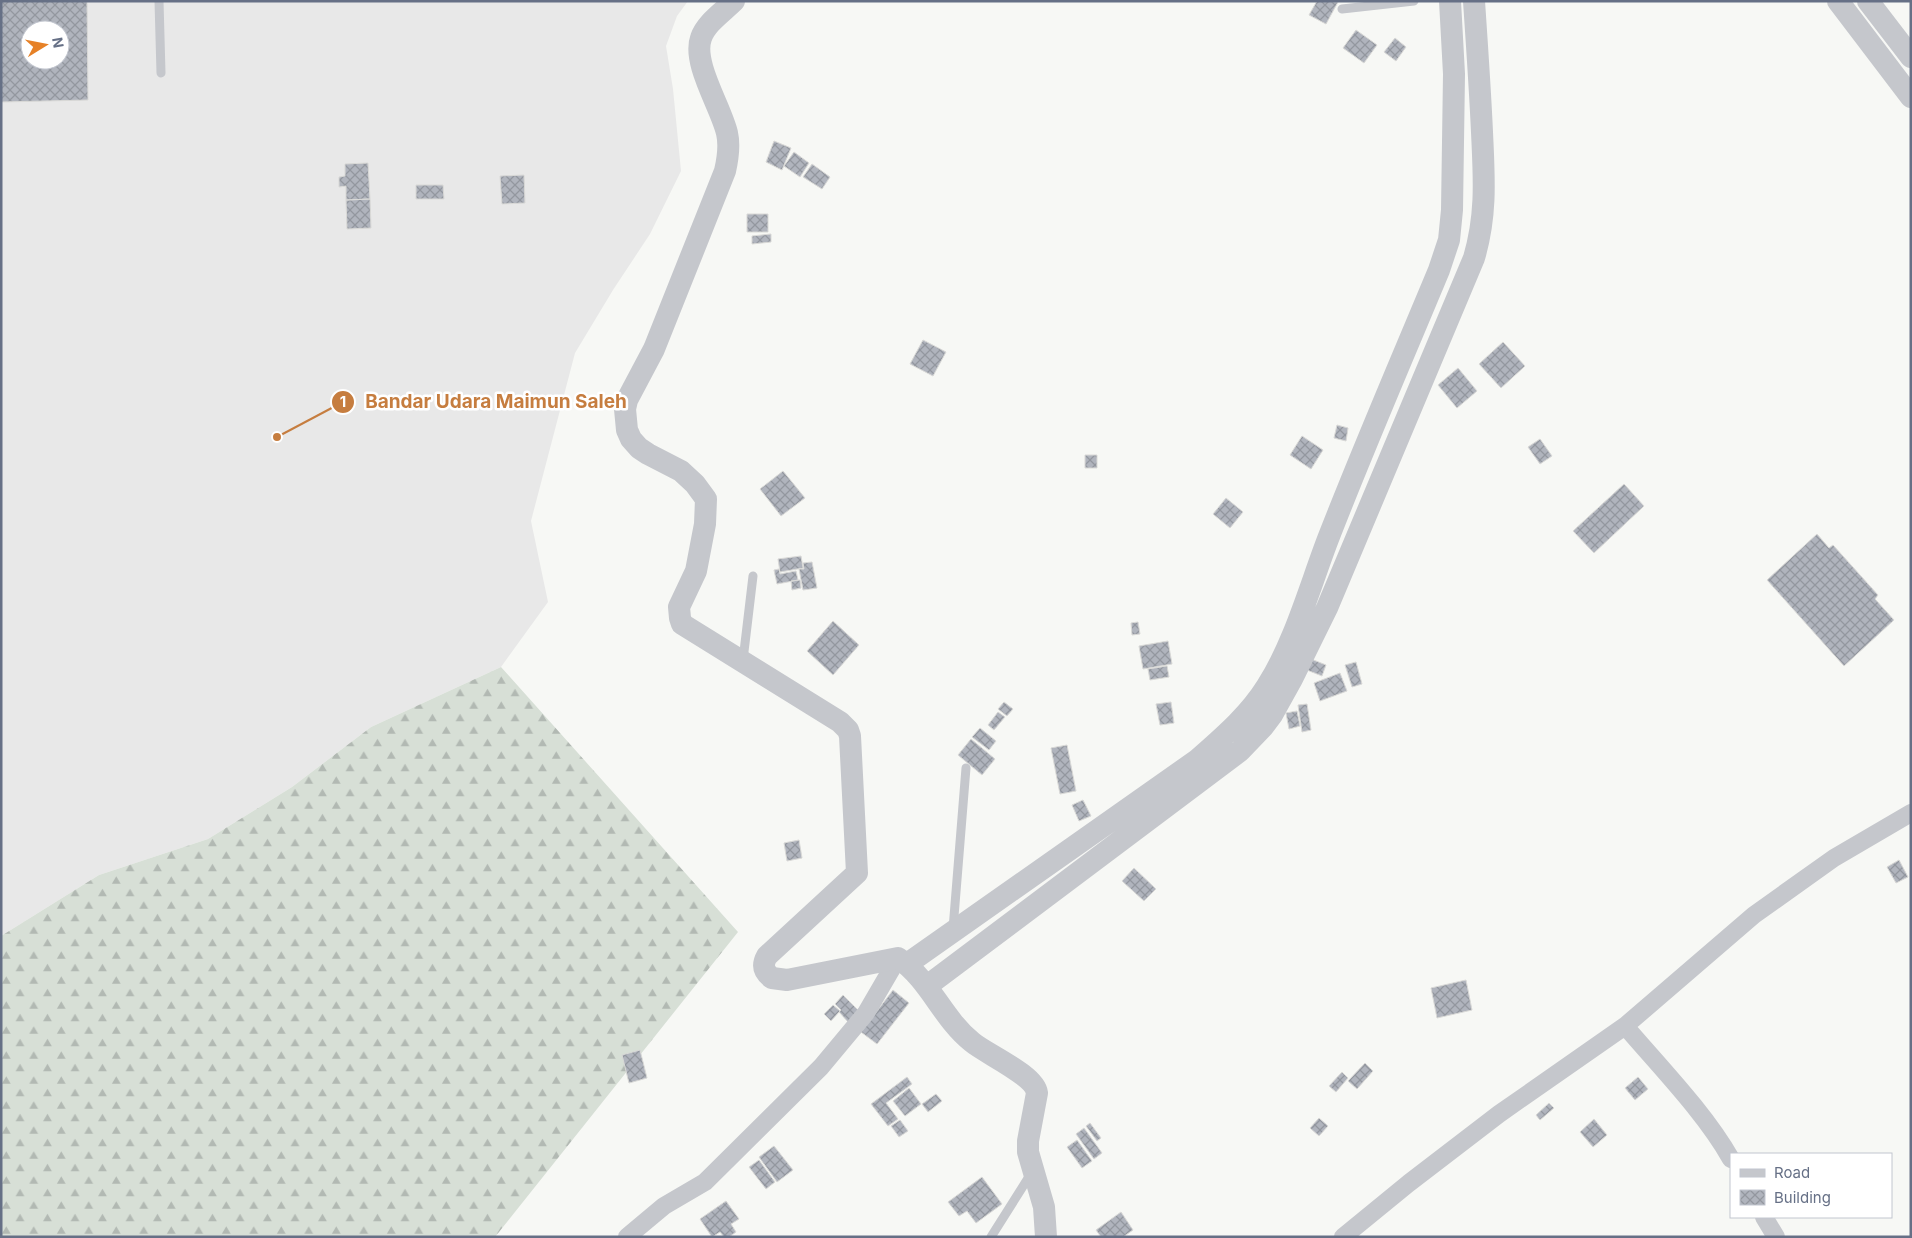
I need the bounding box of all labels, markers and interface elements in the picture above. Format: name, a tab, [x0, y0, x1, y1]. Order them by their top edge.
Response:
north arrow	[20, 20, 70, 70]
text: N	[49, 36, 68, 49]
callout: Bandar Udara Maimun Saleh	[331, 385, 637, 419]
text: Bandar Udara Maimun Saleh	[365, 390, 627, 413]
text: 1	[340, 392, 346, 411]
legend	[1730, 1153, 1892, 1218]
text: Road	[1774, 1163, 1810, 1182]
text: Building	[1774, 1188, 1831, 1207]

